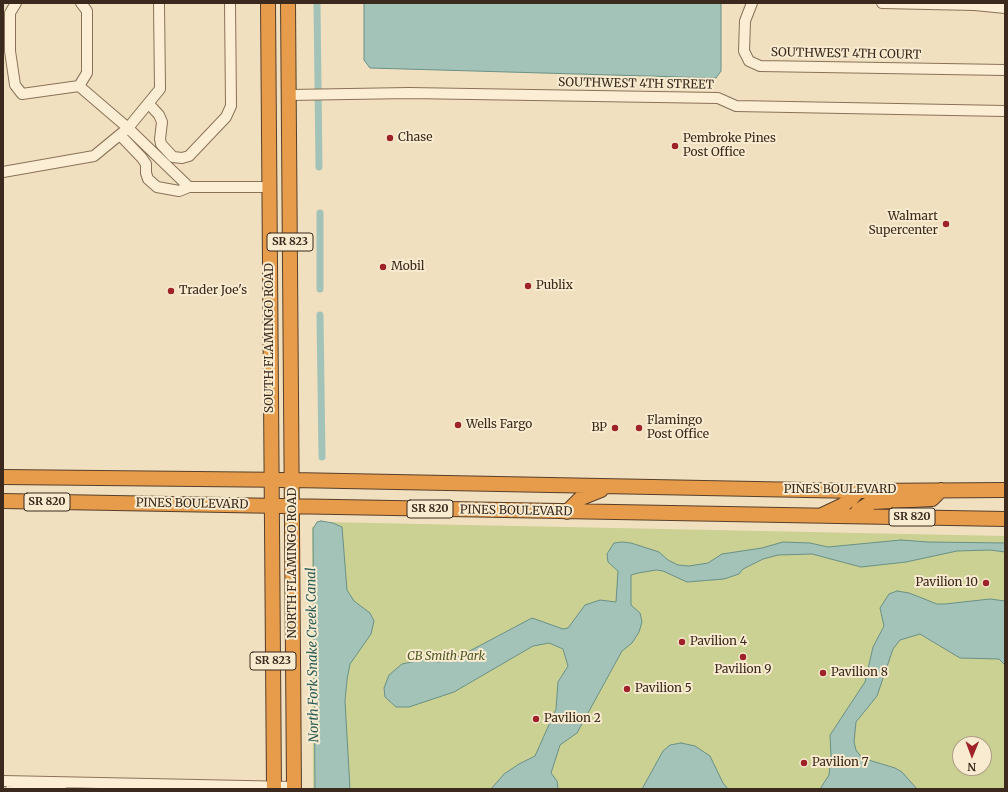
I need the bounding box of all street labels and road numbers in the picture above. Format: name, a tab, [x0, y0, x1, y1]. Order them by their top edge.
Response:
street label: SOUTHWEST 4TH COURT	[771, 45, 921, 63]
street label: SOUTHWEST 4TH STREET	[558, 75, 714, 93]
road number: SR 823	[267, 233, 313, 251]
street label: SOUTH FLAMINGO ROAD	[263, 263, 277, 413]
street label: PINES BOULEVARD	[784, 483, 896, 497]
street label: NORTH FLAMINGO ROAD	[286, 488, 300, 638]
road number: SR 820	[24, 493, 70, 511]
street label: PINES BOULEVARD	[136, 496, 248, 512]
road number: SR 820	[407, 500, 453, 518]
street label: PINES BOULEVARD	[460, 503, 572, 519]
road number: SR 820	[889, 508, 935, 526]
road number: SR 823	[250, 652, 296, 670]

